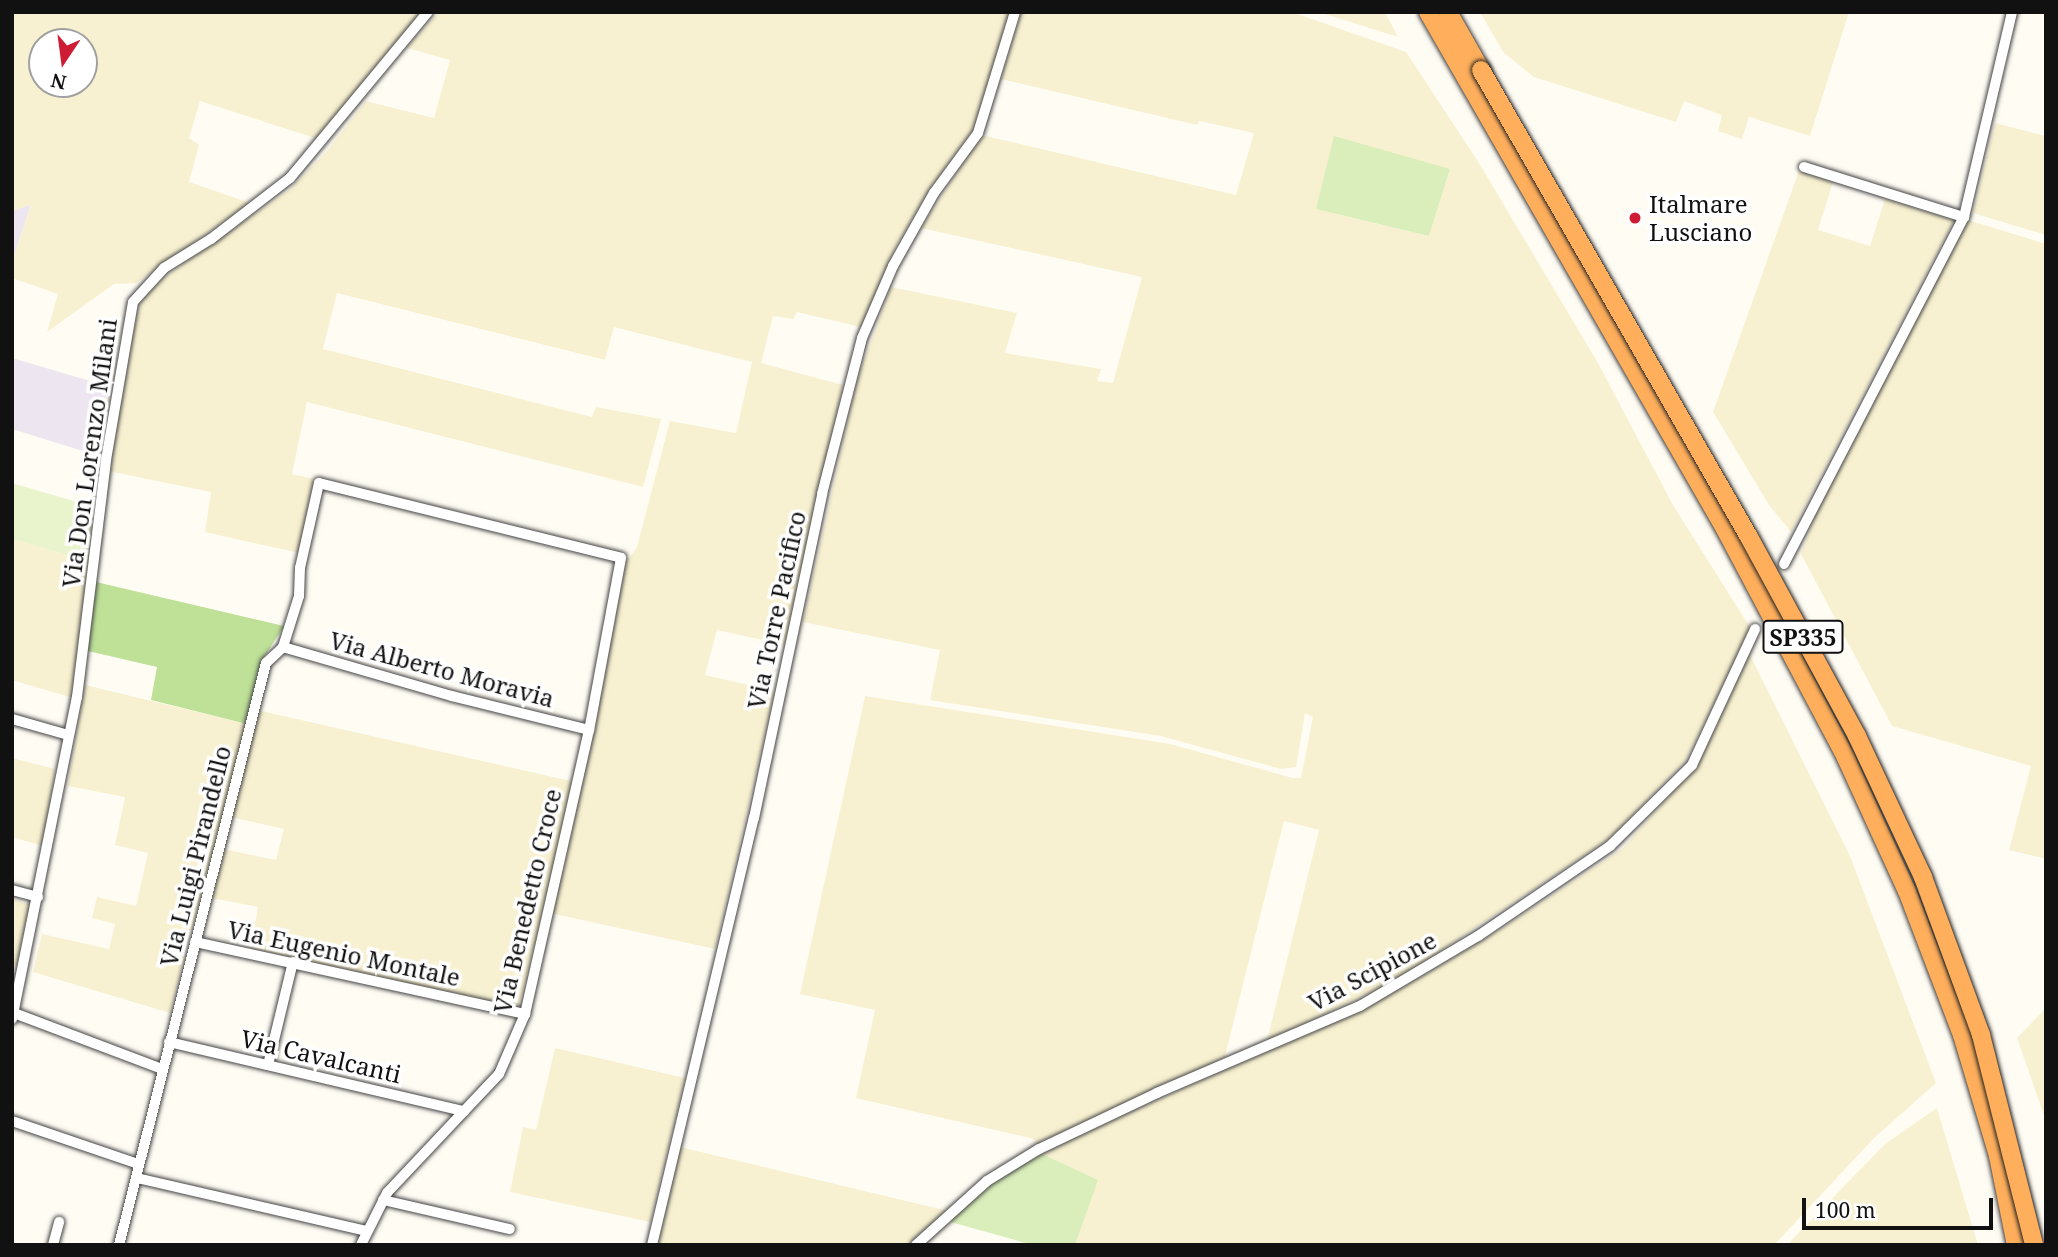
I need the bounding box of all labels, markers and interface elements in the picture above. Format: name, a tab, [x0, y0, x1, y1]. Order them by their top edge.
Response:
north arrow	[28, 28, 98, 98]
text: N	[49, 67, 69, 96]
place label: Italmare Lusciano	[1649, 190, 1752, 246]
marker: Italmare Lusciano	[1627, 210, 1643, 226]
street label: Via Don Lorenzo Milani	[56, 316, 122, 590]
street label: Via Torre Pacifico	[741, 508, 811, 712]
road number: SP335	[1761, 618, 1845, 656]
street label: Via Alberto Moravia	[327, 625, 557, 713]
street label: Via Luigi Pirandello	[154, 743, 236, 969]
street label: Via Benedetto Croce	[487, 786, 567, 1016]
street label: Via Eugenio Montale	[225, 914, 463, 992]
street label: Via Scipione	[1303, 925, 1441, 1017]
street label: Via Cavalcanti	[238, 1024, 404, 1088]
scale bar	[1806, 1184, 1997, 1228]
text: 100 m	[1815, 1196, 1876, 1224]

